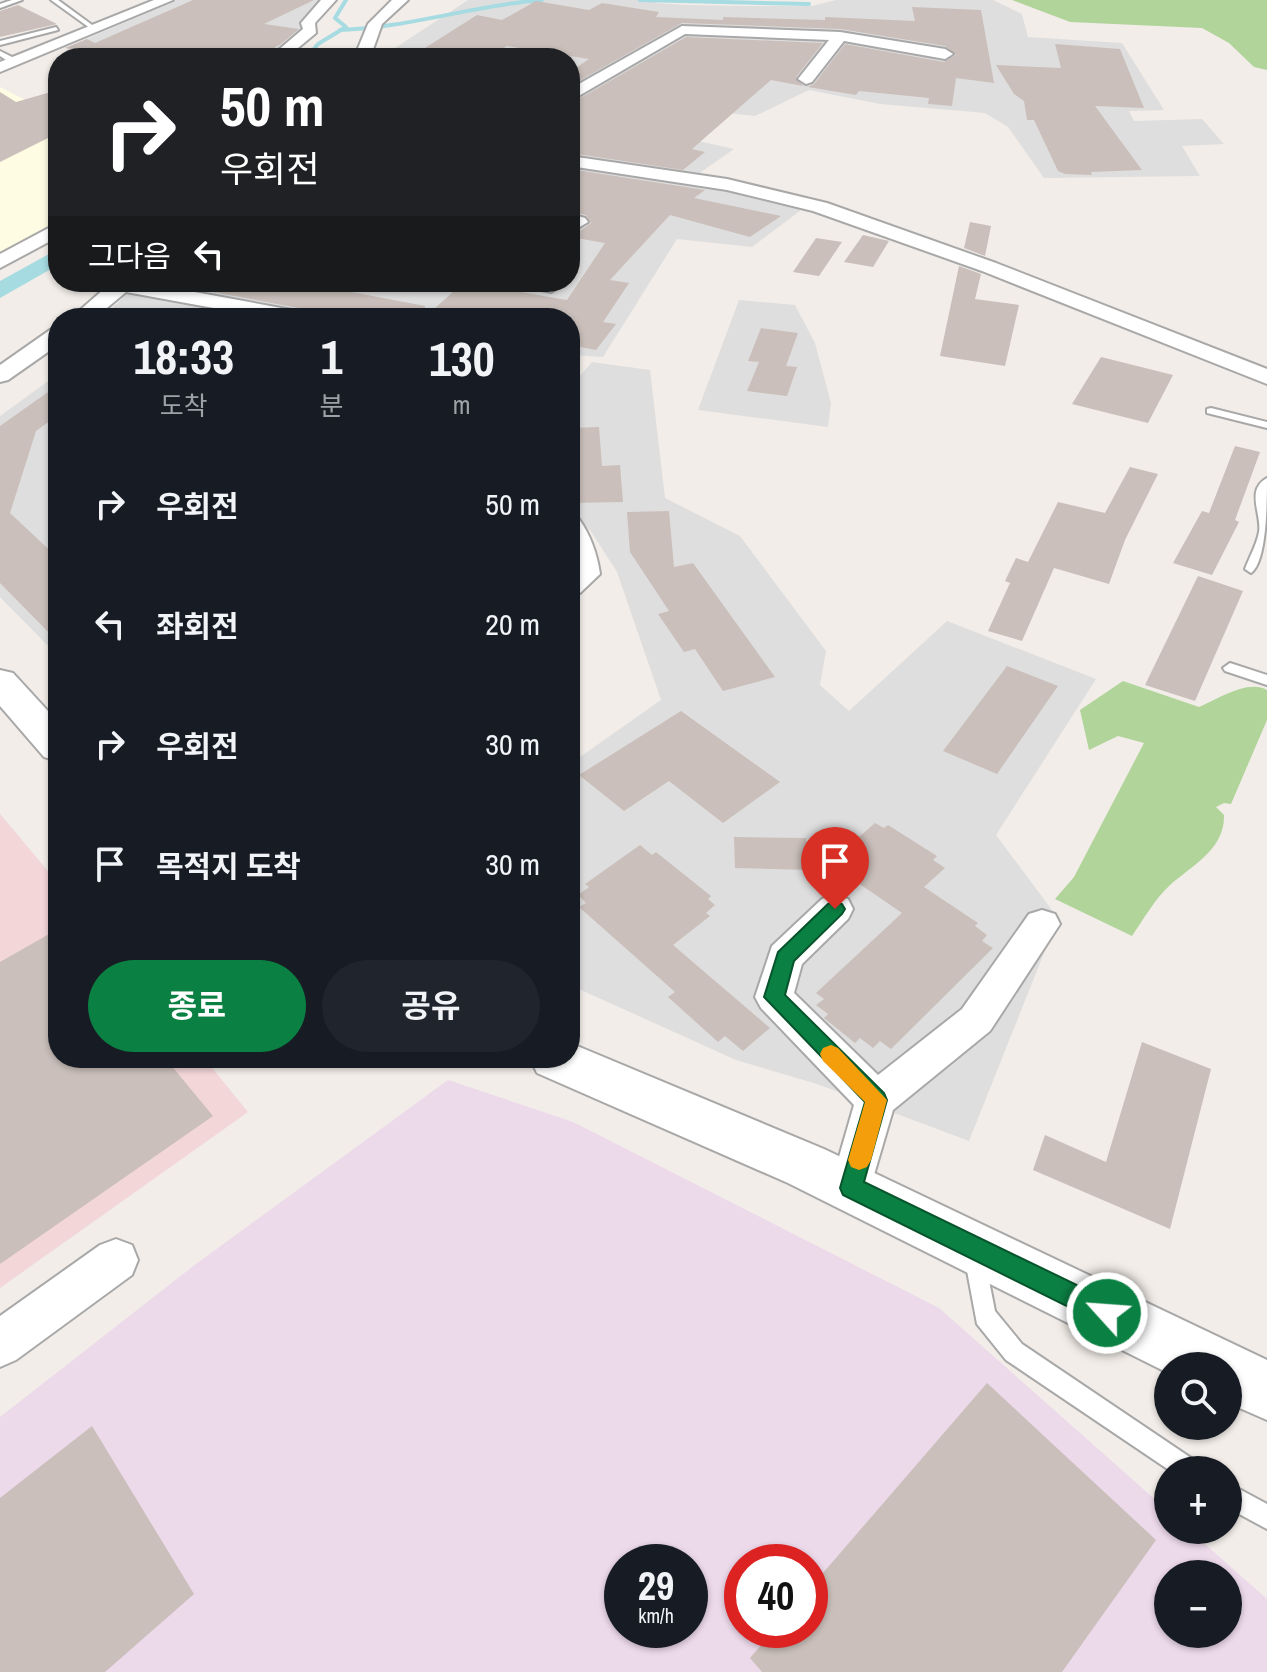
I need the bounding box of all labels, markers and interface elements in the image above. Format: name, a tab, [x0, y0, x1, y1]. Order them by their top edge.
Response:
text: 50 m	[220, 68, 325, 143]
icon: right	[88, 80, 192, 184]
text: 우회전	[220, 145, 319, 193]
icon: left	[187, 232, 231, 276]
text: 그다음	[88, 236, 171, 276]
text: 18:33	[133, 324, 234, 389]
text: 1	[321, 324, 342, 389]
text: 130	[429, 326, 495, 391]
text: m	[453, 387, 471, 422]
text: 도착	[160, 388, 208, 423]
text: 분	[320, 388, 343, 423]
icon: right	[88, 482, 132, 526]
text: 50 m	[485, 484, 540, 524]
text: 우회전	[156, 486, 239, 526]
icon: left	[88, 602, 132, 646]
text: 20 m	[485, 604, 540, 644]
text: 좌회전	[156, 606, 239, 646]
icon: right	[88, 722, 132, 766]
text: 30 m	[485, 724, 540, 764]
text: 우회전	[156, 726, 239, 766]
pin	[801, 827, 869, 909]
icon: arrive	[813, 839, 857, 883]
icon: arrive	[88, 842, 132, 886]
text: 30 m	[485, 844, 540, 884]
text: 목적지 도착	[156, 846, 301, 886]
button: 종료	[88, 960, 306, 1052]
button: 공유	[322, 960, 540, 1052]
position arrow	[1065, 1271, 1149, 1355]
map controls	[1154, 1352, 1242, 1648]
button: search	[1154, 1352, 1242, 1440]
button: +	[1154, 1456, 1242, 1544]
speed limit sign: 40	[724, 1544, 828, 1648]
text: 29	[638, 1559, 674, 1612]
button: −	[1154, 1560, 1242, 1648]
text: km/h	[638, 1602, 674, 1629]

